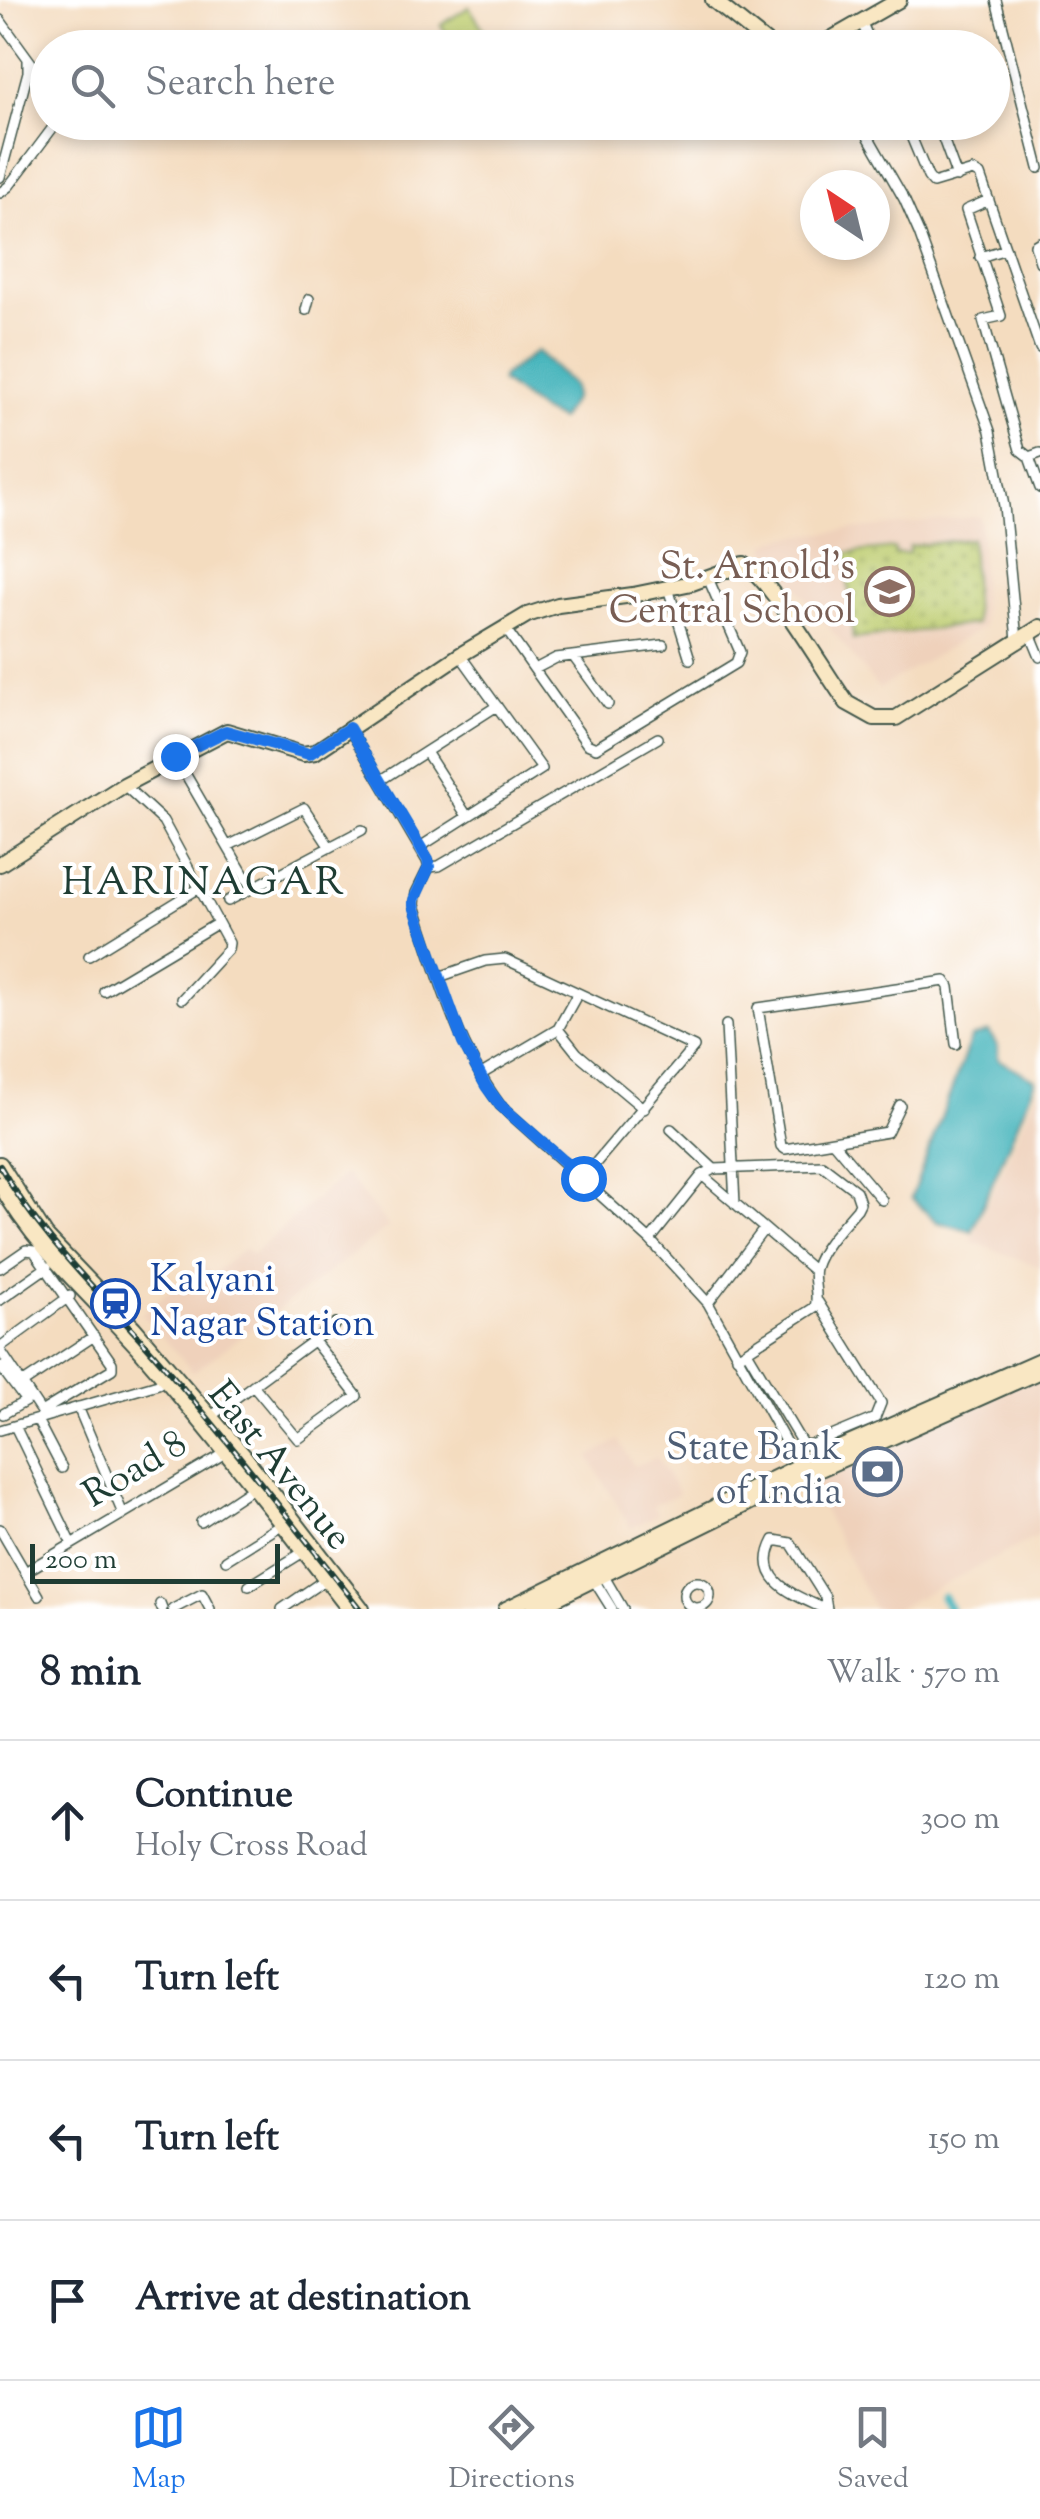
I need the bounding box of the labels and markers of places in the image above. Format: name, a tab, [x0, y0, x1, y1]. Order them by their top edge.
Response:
place label: St. Arnold's Central School	[609, 542, 855, 640]
school or university icon: St. Arnold's Central School	[864, 565, 916, 617]
place label: Kalyani Nagar Station	[150, 1255, 375, 1353]
station icon: Kalyani Nagar Station	[89, 1278, 141, 1330]
place label: State Bank of India	[666, 1423, 842, 1521]
bank icon: State Bank of India	[851, 1446, 903, 1498]

